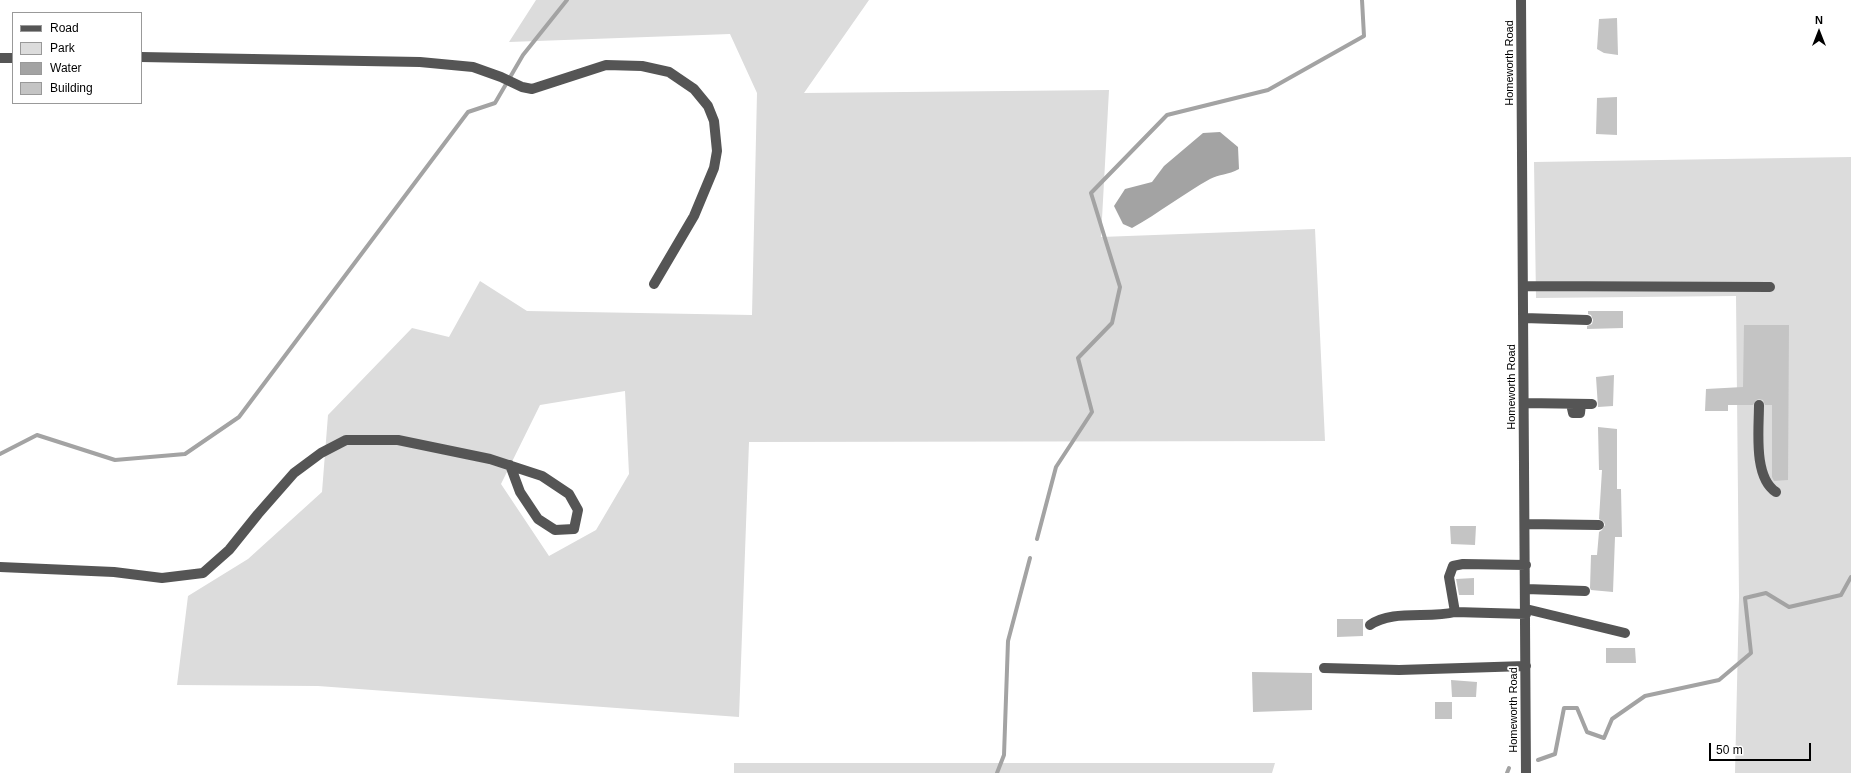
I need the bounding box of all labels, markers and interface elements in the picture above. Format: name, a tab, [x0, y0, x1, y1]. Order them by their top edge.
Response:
legend	[12, 12, 142, 104]
north arrow	[1799, 12, 1839, 52]
text: N	[1815, 14, 1823, 26]
street label: Homeworth Road	[1503, 20, 1517, 106]
text: Road	[50, 21, 79, 35]
text: Park	[50, 41, 75, 55]
text: Water	[50, 61, 82, 75]
text: Building	[50, 81, 93, 95]
street label: Homeworth Road	[1505, 344, 1519, 430]
street label: Homeworth Road	[1507, 667, 1521, 753]
scale bar	[1711, 735, 1813, 761]
text: 50 m	[1716, 743, 1743, 757]

